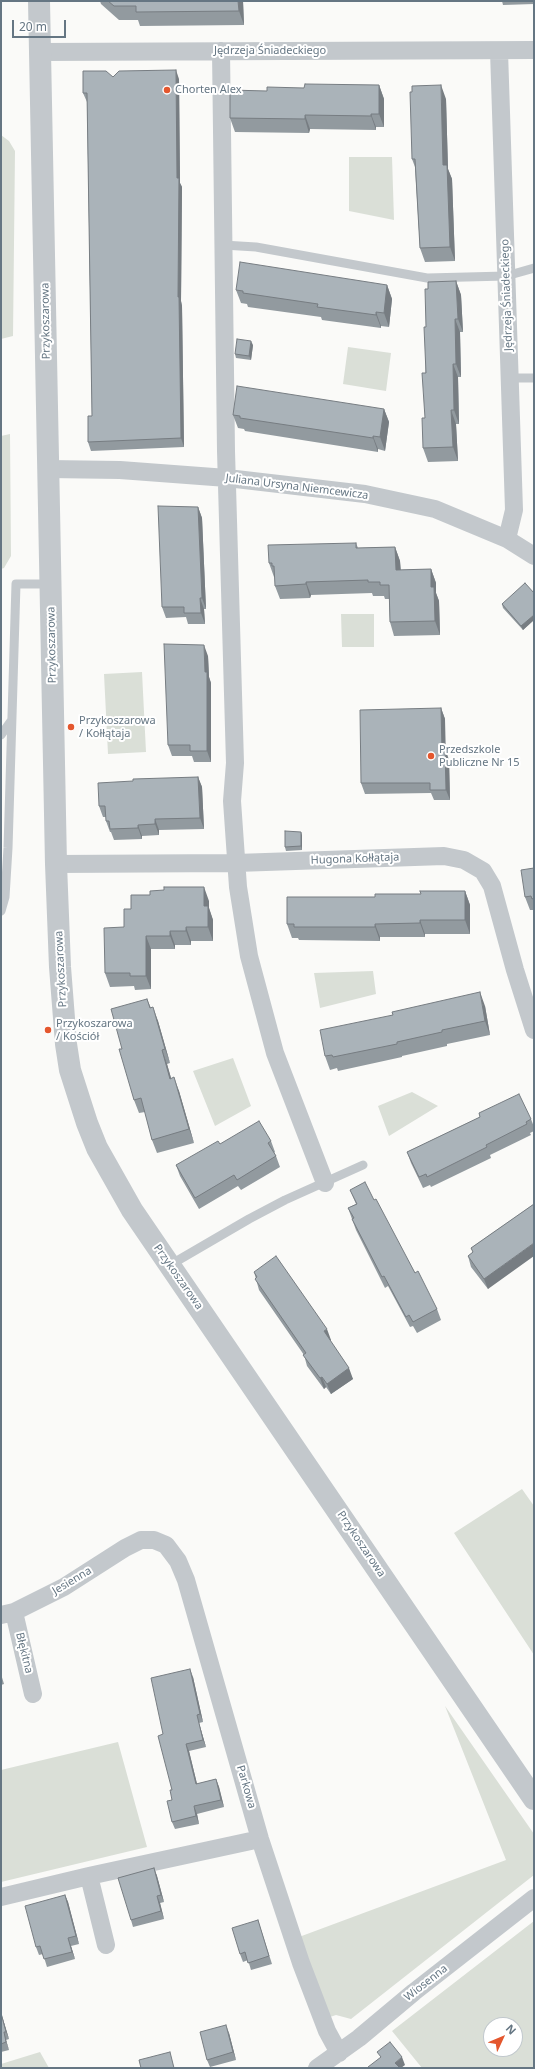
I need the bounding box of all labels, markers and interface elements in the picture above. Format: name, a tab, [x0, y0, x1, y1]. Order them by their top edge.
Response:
scale bar	[14, 12, 68, 38]
text: 20 m	[19, 18, 47, 35]
street label: Jędrzeja Śniadeckiego	[214, 44, 326, 58]
place label: Chorten Alex	[175, 83, 241, 97]
marker: Chorten Alex	[162, 85, 172, 95]
street label: Jędrzeja Śniadeckiego	[498, 239, 516, 351]
street label: Przykoszarowa	[39, 283, 53, 359]
street label: Juliana Ursyna Niemcewicza	[225, 472, 369, 502]
street label: Przykoszarowa	[45, 607, 59, 683]
place label: Przykoszarowa / Kołłątaja	[79, 714, 156, 740]
marker: Przykoszarowa / Kołłątaja	[66, 722, 76, 732]
place label: Przedszkole Publiczne Nr 15	[439, 743, 520, 769]
marker: Przedszkole Publiczne Nr 15	[426, 751, 436, 761]
street label: Hugona Kołłątaja	[310, 851, 400, 867]
street label: Przykoszarowa	[52, 930, 70, 1008]
place label: Przykoszarowa / Kościół	[56, 1017, 133, 1043]
marker: Przykoszarowa / Kościół	[43, 1025, 53, 1035]
street label: Przykoszarowa	[151, 1242, 205, 1312]
street label: Przykoszarowa	[334, 1509, 388, 1579]
street label: Jesienna	[50, 1564, 94, 1598]
street label: Błękitna	[13, 1631, 35, 1675]
street label: Parkowa	[234, 1764, 258, 1810]
street label: Wiosenna	[402, 1962, 450, 2004]
north arrow	[483, 2017, 523, 2057]
text: N	[503, 2021, 520, 2037]

